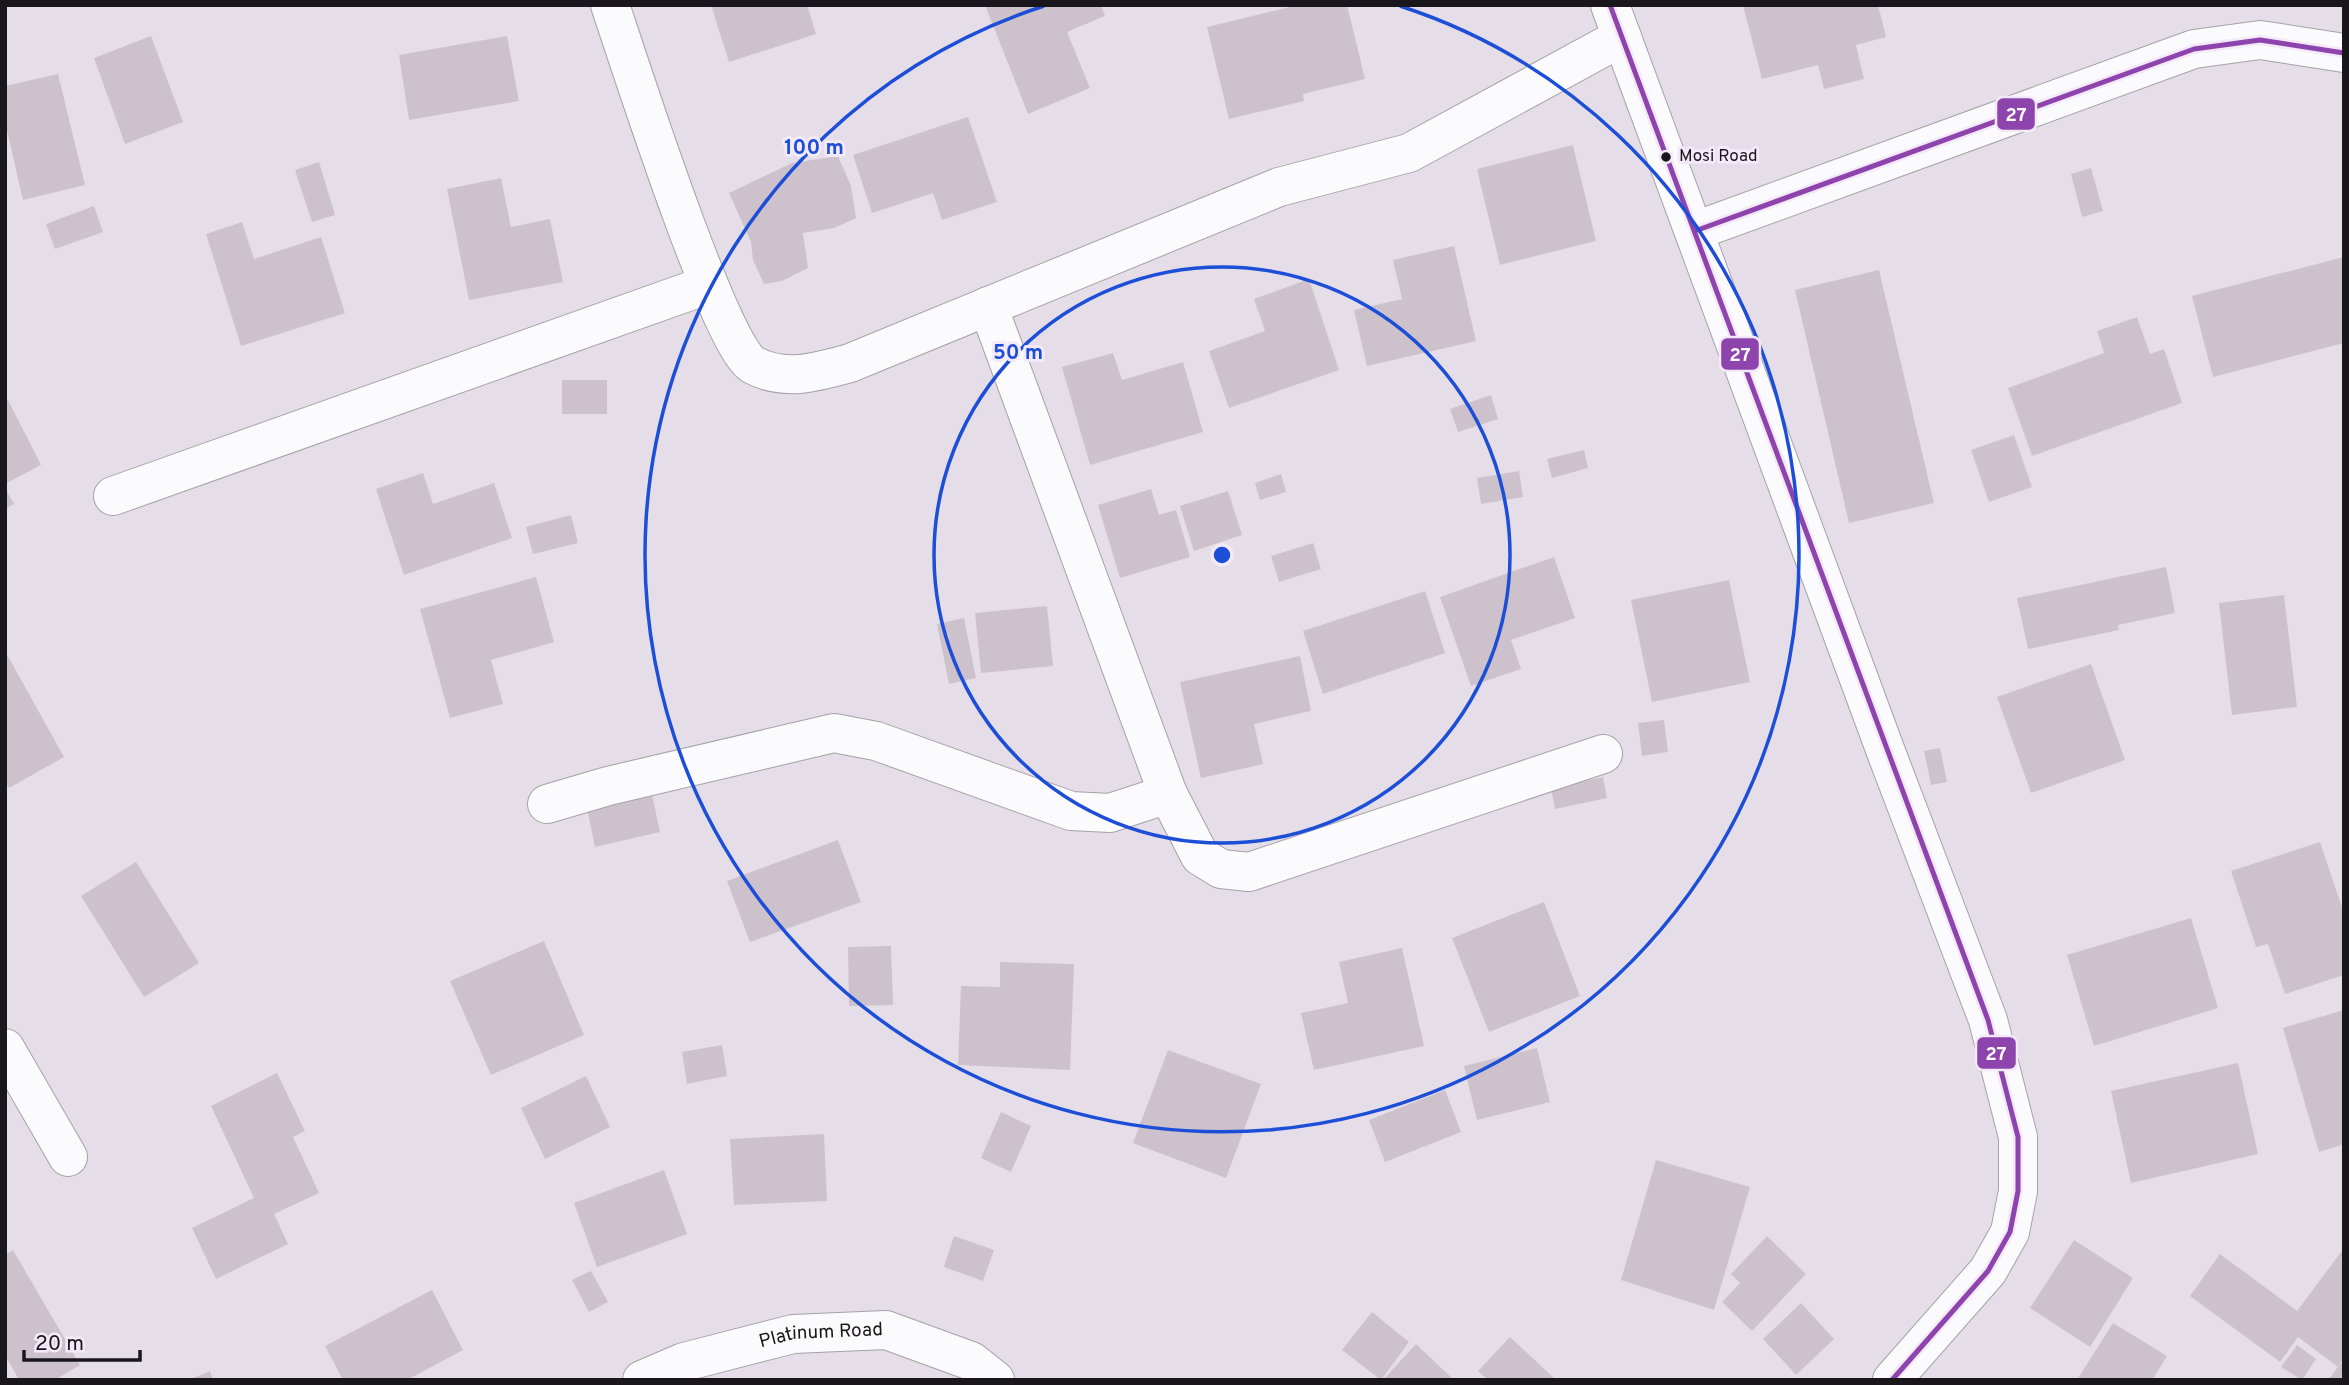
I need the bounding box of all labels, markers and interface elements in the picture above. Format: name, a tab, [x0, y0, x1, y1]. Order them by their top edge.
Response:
line badge: 27	[1996, 97, 2036, 131]
text: 27	[2005, 104, 2027, 128]
text: 100 m	[784, 135, 844, 162]
place label: Mosi Road	[1679, 146, 1758, 168]
marker: Mosi Road	[1659, 150, 1673, 164]
line badge: 27	[1720, 337, 1760, 371]
text: 50 m	[993, 340, 1043, 367]
text: 27	[1729, 344, 1751, 368]
centre of rings	[1210, 543, 1234, 567]
line badge: 27	[1976, 1036, 2017, 1070]
text: 27	[1985, 1043, 2007, 1067]
scale bar	[24, 1318, 140, 1362]
street label: Platinum Road	[757, 1318, 883, 1354]
text: 20 m	[35, 1331, 84, 1358]

